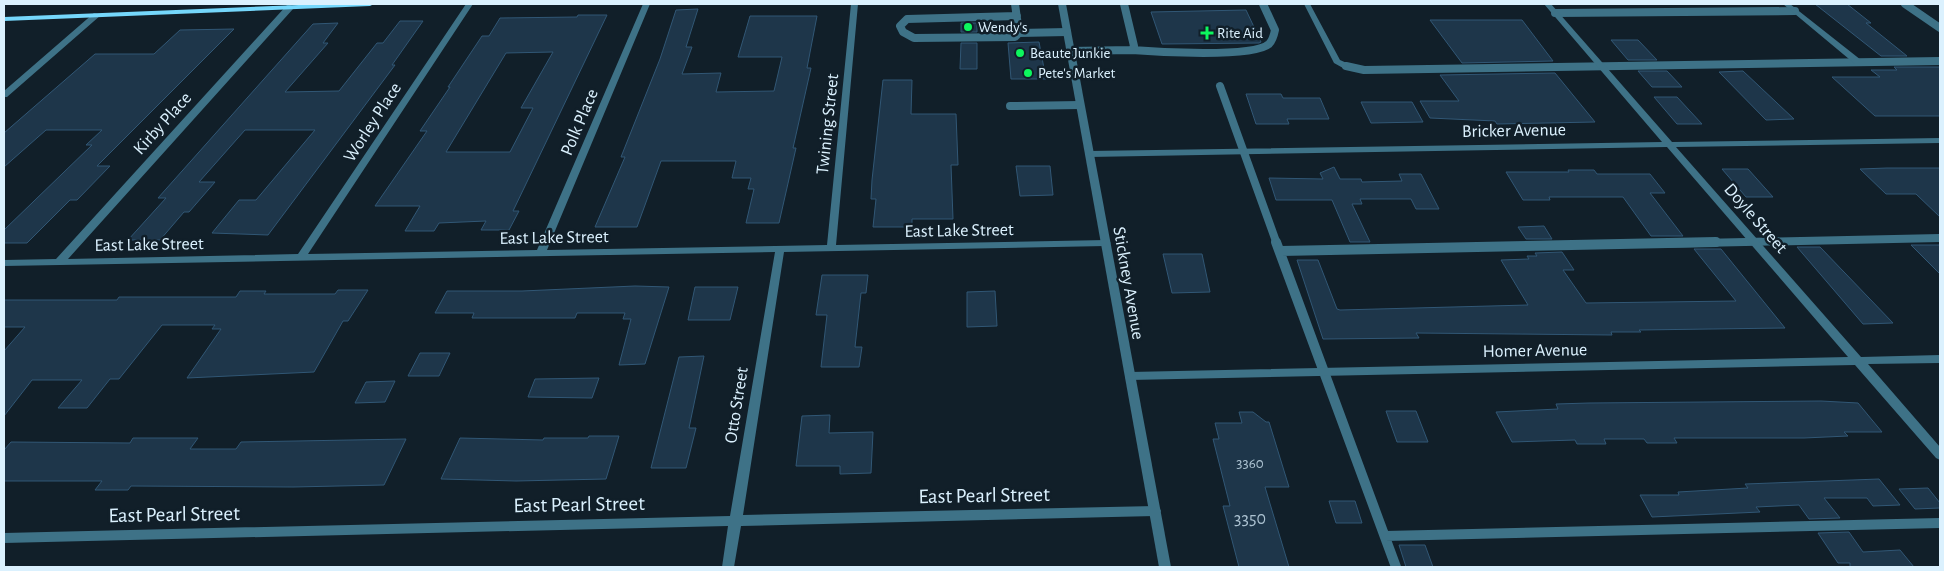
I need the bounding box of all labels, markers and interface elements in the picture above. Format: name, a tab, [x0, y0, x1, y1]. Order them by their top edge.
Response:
place label: Wendy's	[978, 20, 1028, 35]
marker: Wendy's	[962, 21, 974, 33]
place label: Rite Aid	[1217, 26, 1263, 41]
marker: Rite Aid	[1201, 27, 1213, 39]
place label: Beaute Junkie	[1030, 46, 1111, 61]
marker: Beaute Junkie	[1014, 47, 1026, 59]
place label: Pete's Market	[1038, 66, 1116, 81]
marker: Pete's Market	[1022, 67, 1034, 79]
street label: Twining Street	[814, 73, 842, 175]
street label: Worley Place	[341, 80, 405, 165]
street label: Polk Place	[558, 86, 602, 158]
street label: Kirby Place	[130, 89, 195, 158]
street label: Bricker Avenue	[1462, 121, 1566, 141]
street label: Doyle Street	[1720, 180, 1790, 257]
street label: East Lake Street	[904, 221, 1014, 241]
street label: Stickney Avenue	[1109, 225, 1147, 341]
street label: East Lake Street	[499, 228, 609, 248]
street label: East Lake Street	[94, 235, 204, 255]
street label: Homer Avenue	[1483, 341, 1587, 361]
street label: Otto Street	[722, 366, 752, 445]
house number: 3360	[1236, 456, 1264, 471]
street label: East Pearl Street	[918, 484, 1050, 507]
street label: East Pearl Street	[513, 493, 645, 516]
street label: East Pearl Street	[108, 503, 240, 526]
house number: 3350	[1234, 510, 1266, 528]

